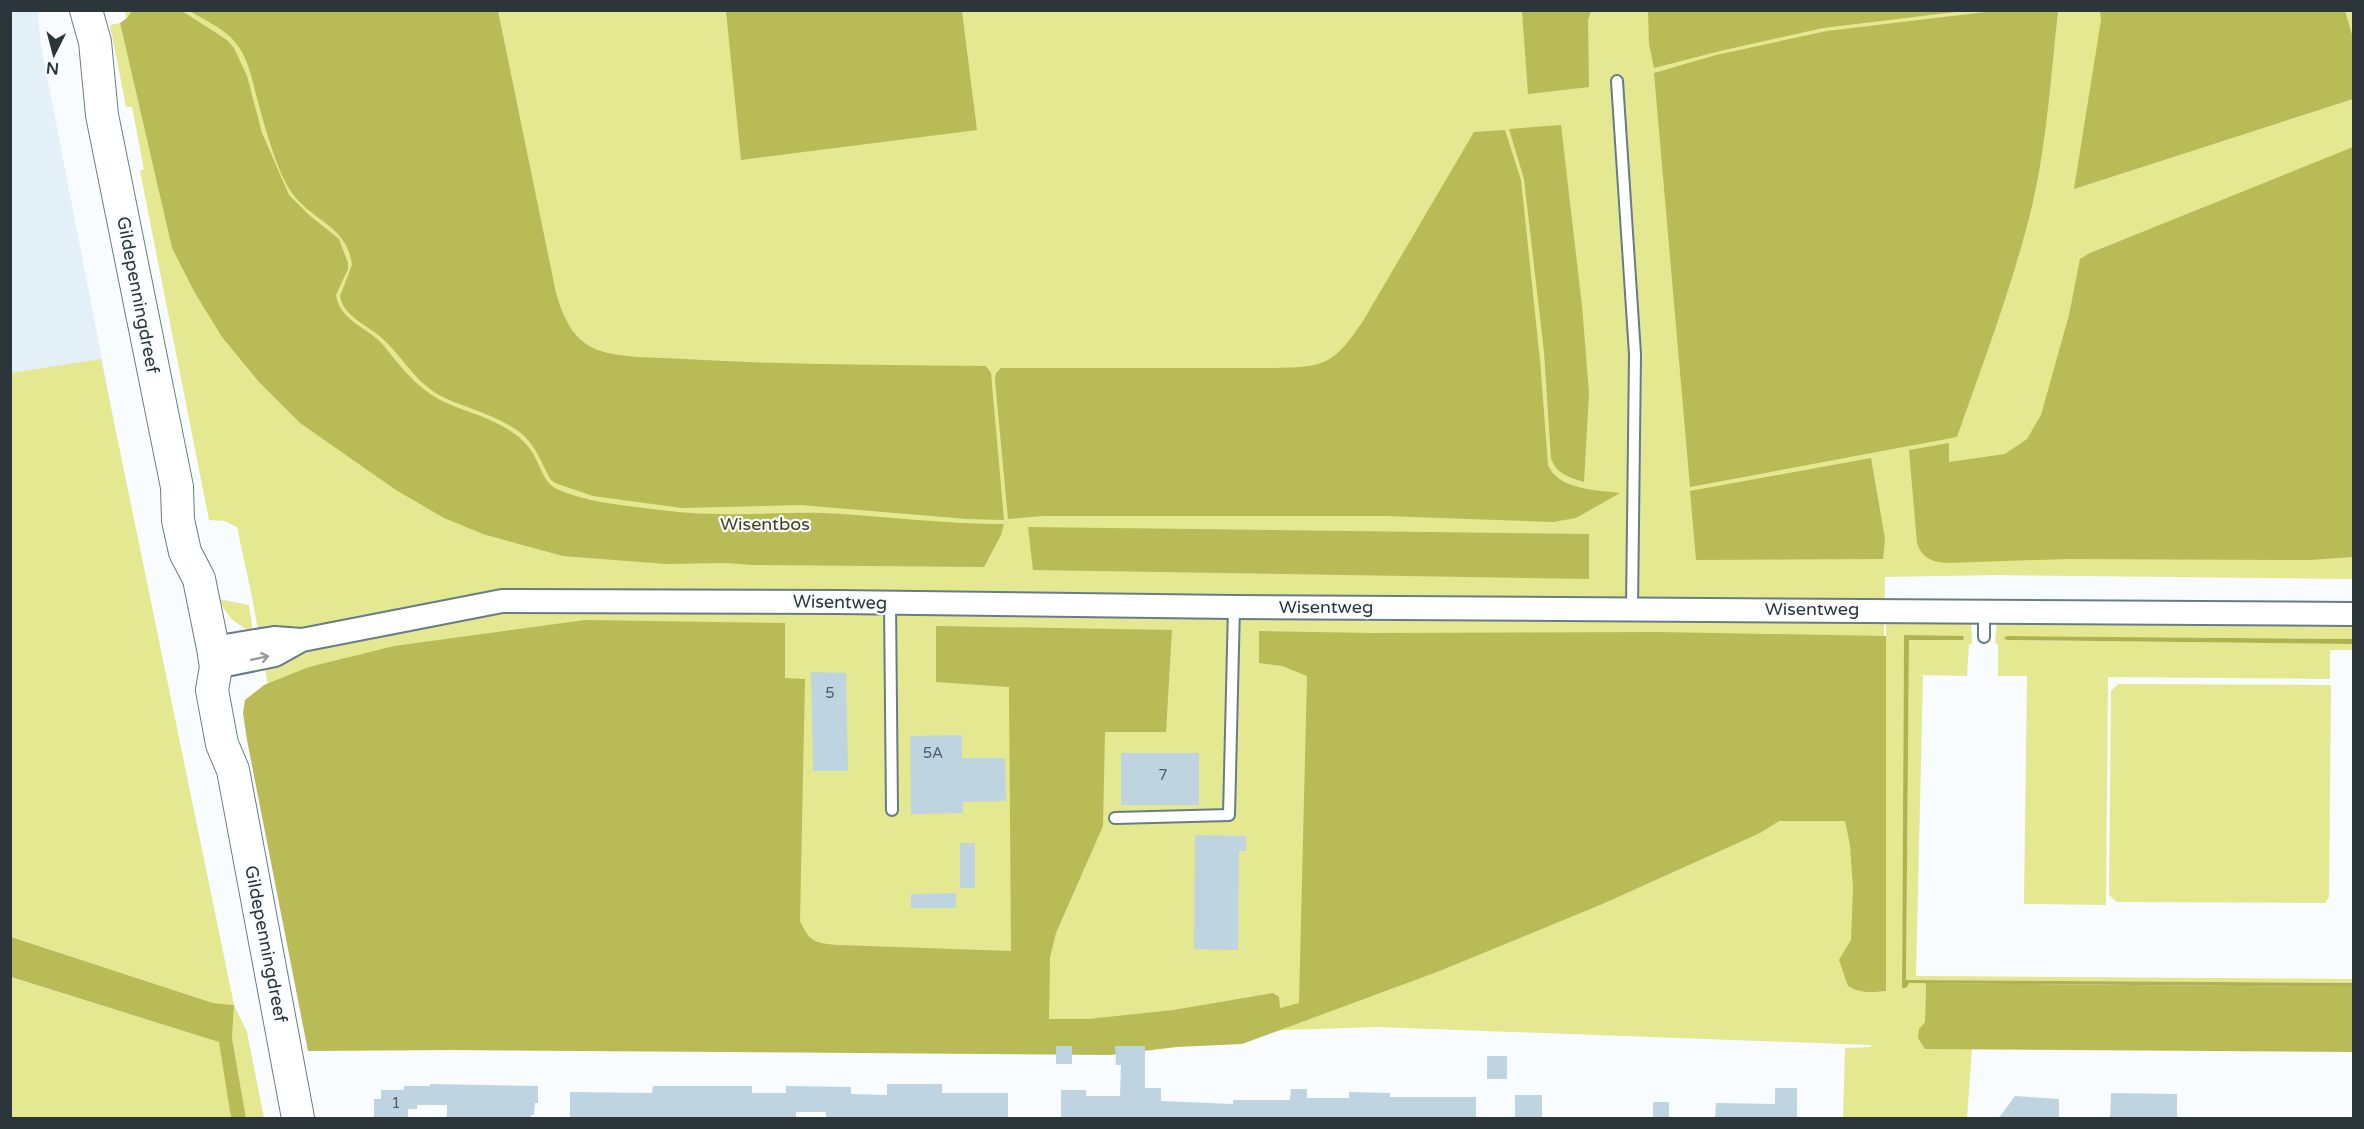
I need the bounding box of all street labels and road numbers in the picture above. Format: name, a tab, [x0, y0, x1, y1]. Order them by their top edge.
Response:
street label: Gildepenningdreef	[112, 215, 164, 376]
street label: Wisentweg	[793, 590, 887, 614]
street label: Wisentweg	[1279, 596, 1373, 618]
street label: Wisentweg	[1765, 598, 1859, 620]
street label: Gildepenningdreef	[240, 864, 292, 1025]

